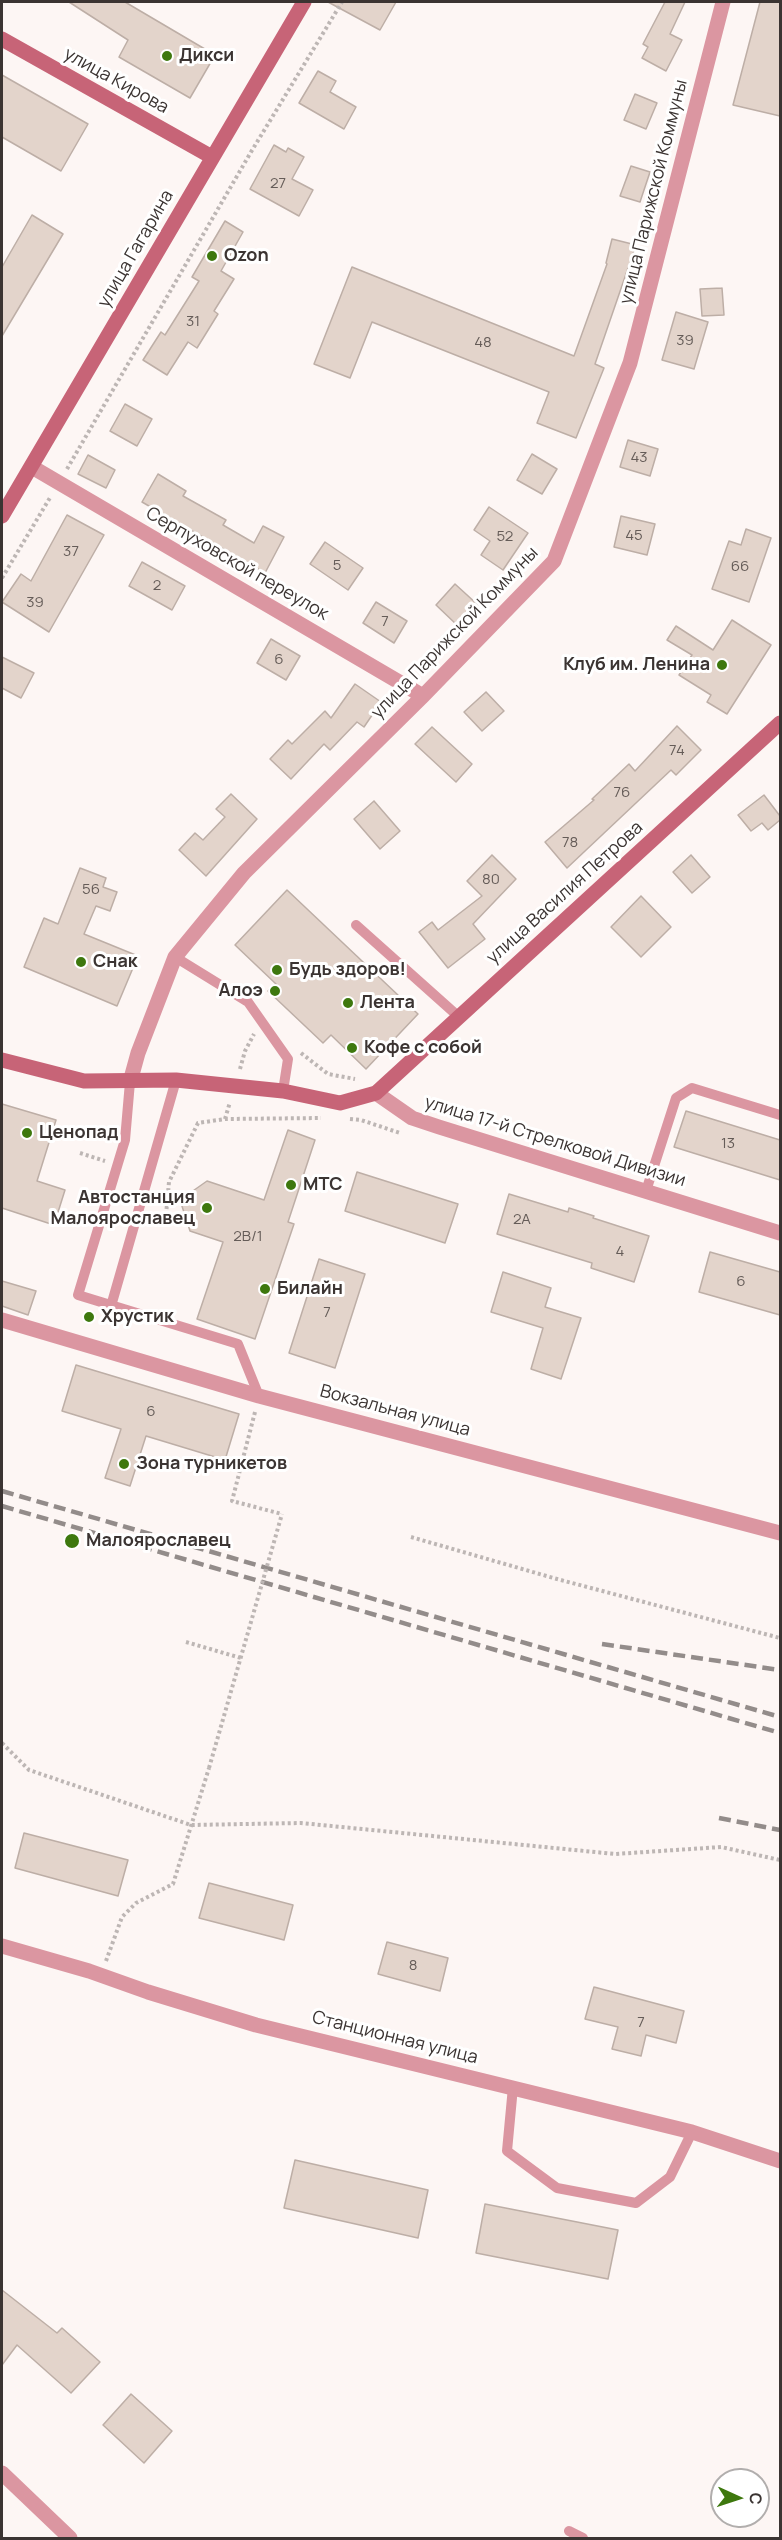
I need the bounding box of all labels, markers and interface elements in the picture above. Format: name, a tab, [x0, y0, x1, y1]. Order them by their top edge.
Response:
street label: улица Кирова	[60, 43, 172, 119]
place label: Дикси	[179, 45, 234, 67]
marker: Дикси	[160, 49, 174, 63]
street label: улица Парижской Коммуны	[616, 77, 692, 307]
house number: 27	[270, 175, 286, 193]
street label: улица Гагарина	[94, 186, 178, 312]
place label: Ozon	[224, 245, 269, 267]
marker: Ozon	[205, 249, 219, 263]
house number: 31	[186, 313, 200, 331]
house number: 39	[676, 332, 694, 350]
house number: 48	[474, 334, 492, 352]
house number: 43	[630, 449, 648, 467]
street label: Серпуховской переулок	[142, 503, 332, 625]
house number: 45	[625, 527, 643, 545]
house number: 52	[497, 528, 513, 546]
street label: улица Парижской Коммуны	[367, 542, 543, 724]
house number: 37	[63, 543, 79, 561]
house number: 5	[333, 557, 341, 575]
house number: 66	[731, 558, 749, 576]
house number: 2	[153, 577, 161, 595]
house number: 39	[26, 594, 44, 612]
house number: 7	[381, 613, 389, 631]
house number: 6	[274, 651, 284, 669]
place label: Клуб им. Ленина	[563, 654, 710, 676]
marker: Клуб им. Ленина	[715, 658, 729, 672]
house number: 74	[669, 742, 685, 760]
house number: 76	[614, 784, 630, 802]
street label: улица Василия Петрова	[482, 817, 648, 969]
house number: 78	[562, 834, 578, 852]
house number: 80	[482, 871, 500, 889]
house number: 56	[82, 881, 100, 899]
place label: Снак	[93, 951, 138, 973]
marker: Снак	[74, 955, 88, 969]
place label: Будь здоров!	[289, 959, 406, 981]
marker: Будь здоров!	[270, 963, 284, 977]
place label: Алоэ	[219, 980, 263, 1002]
marker: Алоэ	[268, 984, 282, 998]
place label: Лента	[360, 992, 415, 1014]
marker: Лента	[341, 996, 355, 1010]
place label: Кофе с собой	[364, 1037, 482, 1059]
marker: Кофе с собой	[345, 1041, 359, 1055]
street label: улица 17-й Стрелковой Дивизии	[422, 1092, 688, 1192]
place label: Ценопад	[39, 1122, 118, 1144]
marker: Ценопад	[20, 1126, 34, 1140]
house number: 13	[721, 1135, 735, 1153]
place label: МТС	[303, 1174, 343, 1196]
marker: МТС	[284, 1178, 298, 1192]
place label: Автостанция Малоярославец	[51, 1187, 195, 1230]
marker: Автостанция Малоярославец	[200, 1201, 214, 1215]
house number: 2А	[513, 1211, 531, 1229]
house number: 2В/1	[233, 1228, 263, 1246]
house number: 4	[616, 1243, 624, 1261]
house number: 6	[736, 1273, 746, 1291]
place label: Билайн	[277, 1278, 343, 1300]
marker: Билайн	[258, 1282, 272, 1296]
house number: 7	[323, 1304, 331, 1322]
place label: Хрустик	[101, 1306, 174, 1328]
marker: Хрустик	[82, 1310, 96, 1324]
street label: Вокзальная улица	[318, 1381, 472, 1441]
house number: 6	[146, 1403, 156, 1421]
place label: Зона турникетов	[136, 1453, 287, 1475]
marker: Зона турникетов	[117, 1457, 131, 1471]
place label: Малоярославец	[86, 1530, 230, 1552]
marker: Малоярославец	[63, 1532, 81, 1550]
house number: 8	[409, 1957, 417, 1975]
street label: Станционная улица	[310, 2007, 480, 2069]
house number: 7	[637, 2014, 645, 2032]
north arrow	[710, 2468, 770, 2528]
text: С	[745, 2492, 767, 2505]

